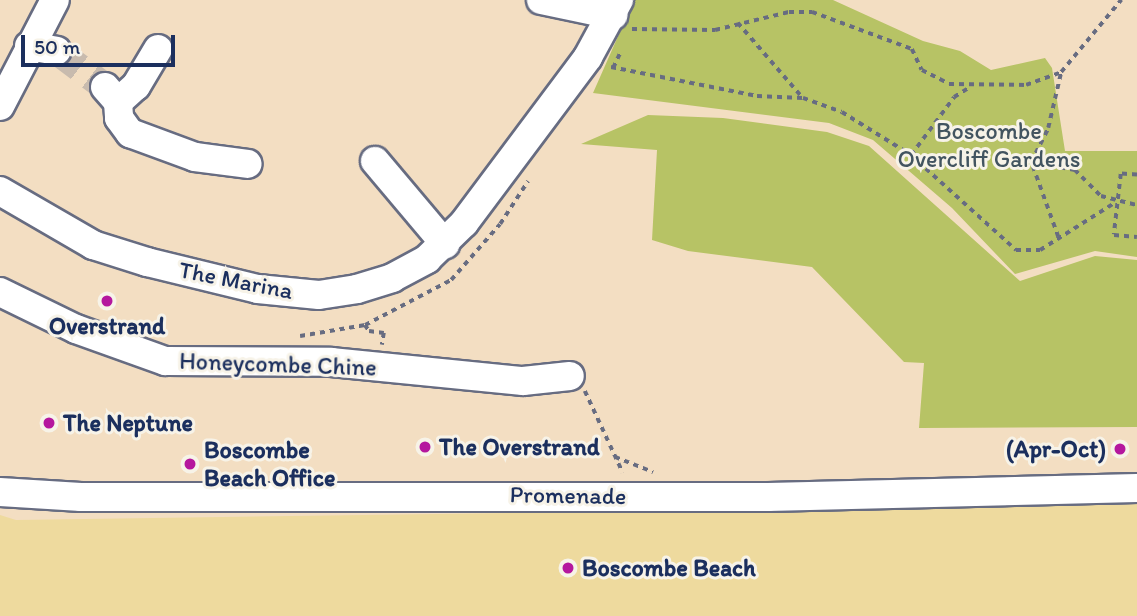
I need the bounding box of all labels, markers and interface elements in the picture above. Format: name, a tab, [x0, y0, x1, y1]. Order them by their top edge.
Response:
scale bar	[24, 21, 178, 65]
text: 50 m	[34, 34, 80, 59]
park label: Boscombe Overcliff Gardens	[897, 117, 1081, 173]
street label: The Marina	[177, 255, 295, 305]
marker: Overstrand	[99, 293, 115, 309]
place label: Overstrand	[49, 312, 165, 340]
street label: Honeycombe Chine	[179, 346, 377, 382]
place label: The Neptune	[63, 409, 194, 437]
marker: The Neptune	[41, 415, 57, 431]
place label: The Overstrand	[439, 433, 599, 461]
place label: (Apr-Oct)	[1006, 435, 1106, 463]
place label: Boscombe Beach Office	[204, 436, 335, 492]
marker: The Overstrand	[417, 439, 433, 455]
marker: (Apr-Oct)	[1112, 441, 1128, 457]
marker: Boscombe Beach Office	[182, 456, 198, 472]
street label: Promenade	[509, 480, 627, 510]
place label: Boscombe Beach	[582, 554, 756, 582]
marker: Boscombe Beach	[560, 560, 576, 576]

